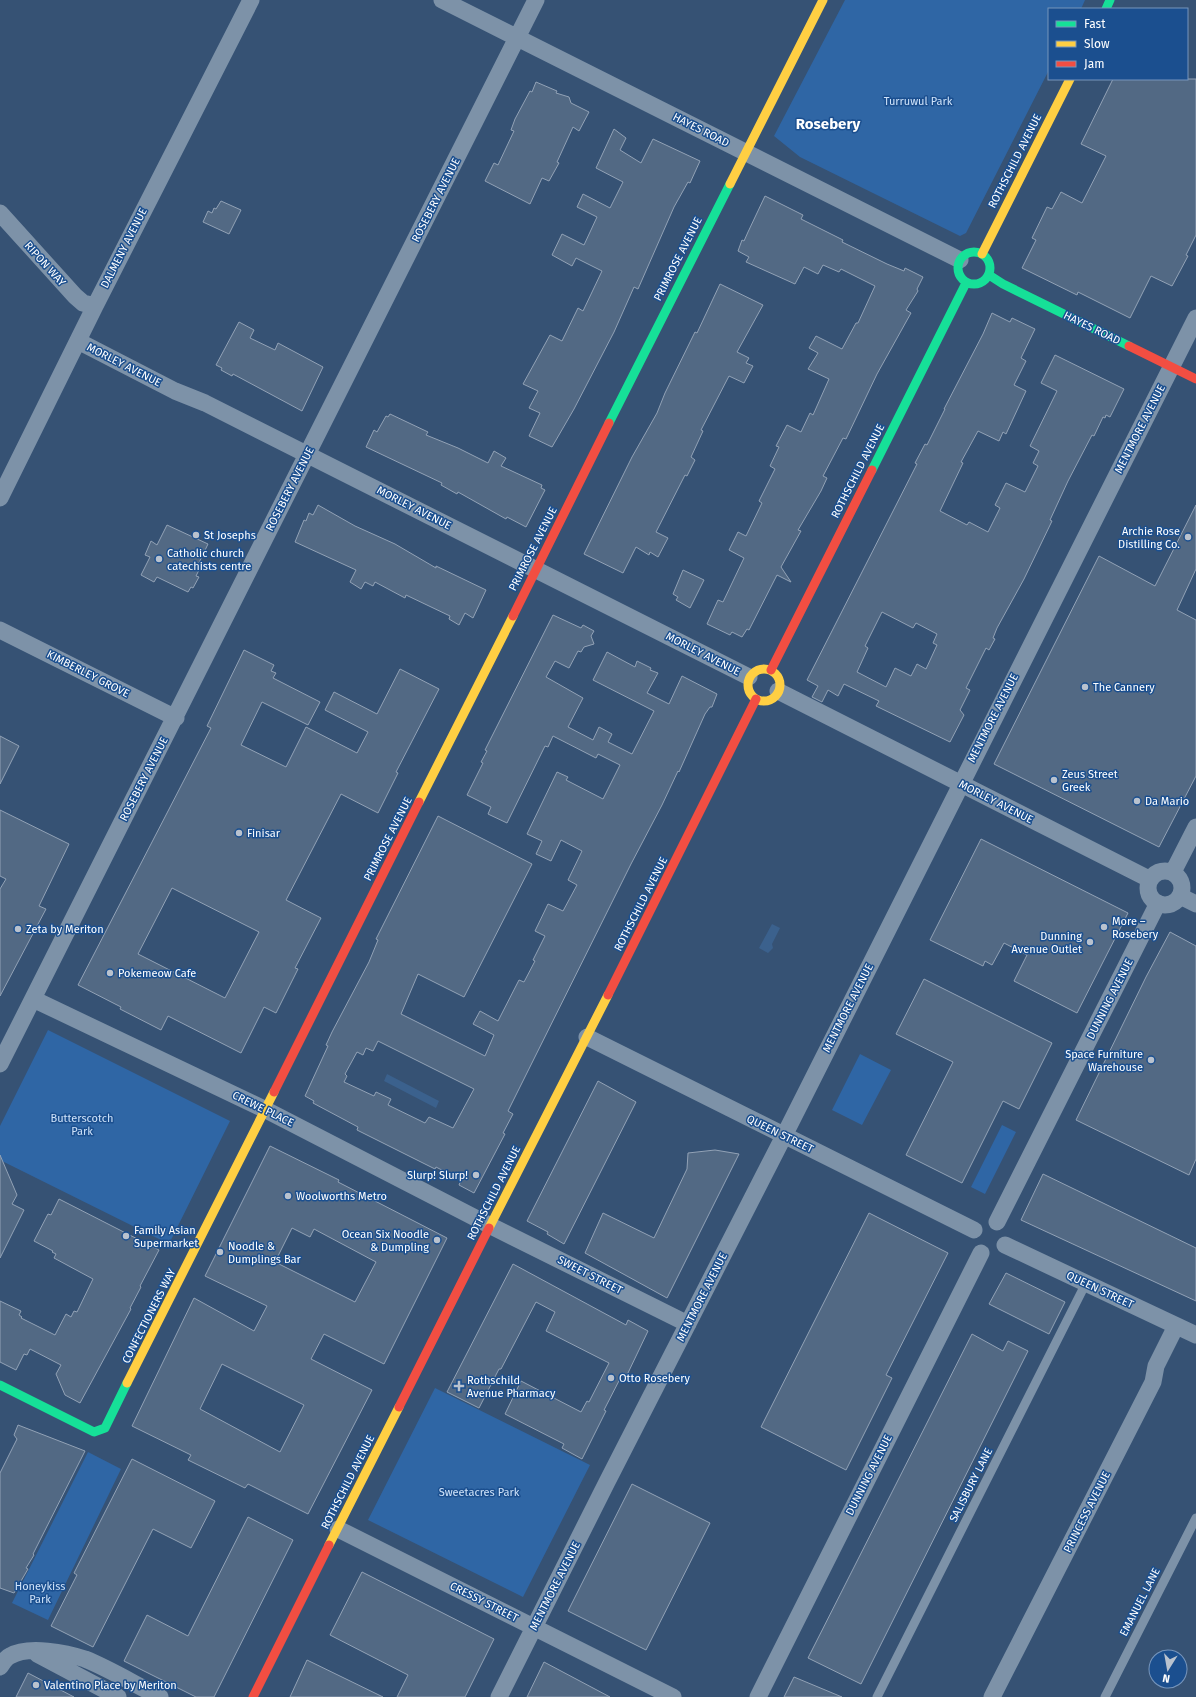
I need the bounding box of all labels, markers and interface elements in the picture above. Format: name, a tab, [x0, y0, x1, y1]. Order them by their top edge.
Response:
legend	[1048, 8, 1188, 80]
text: Fast	[1084, 17, 1106, 31]
text: Slow	[1084, 37, 1110, 51]
text: Jam	[1084, 57, 1104, 71]
park label: Turruwul Park	[884, 95, 953, 108]
street label: HAYES ROAD	[671, 110, 731, 150]
street label: ROTHSCHILD AVENUE	[986, 112, 1044, 210]
district label: Rosebery	[796, 115, 860, 133]
street label: ROSEBERY AVENUE	[409, 156, 463, 244]
street label: DALMENY AVENUE	[98, 206, 150, 290]
street label: PRIMROSE AVENUE	[651, 215, 705, 303]
street label: RIPON WAY	[22, 239, 68, 289]
street label: HAYES ROAD	[1062, 309, 1122, 347]
street label: MORLEY AVENUE	[85, 341, 163, 389]
street label: MENTMORE AVENUE	[1112, 382, 1168, 476]
street label: ROTHSCHILD AVENUE	[829, 422, 887, 520]
street label: ROSEBERY AVENUE	[263, 445, 317, 533]
street label: MORLEY AVENUE	[375, 484, 453, 532]
street label: PRIMROSE AVENUE	[506, 505, 560, 593]
place label: Archie Rose Distilling Co.	[1118, 525, 1180, 551]
place label: St Josephs	[204, 529, 256, 542]
marker: St Josephs	[191, 530, 201, 540]
marker: Archie Rose Distilling Co.	[1183, 532, 1193, 542]
place label: Catholic church catechists centre	[167, 547, 251, 573]
marker: Catholic church catechists centre	[154, 554, 164, 564]
street label: MORLEY AVENUE	[664, 630, 742, 678]
street label: KIMBERLEY GROVE	[45, 648, 132, 700]
street label: MENTMORE AVENUE	[965, 671, 1021, 765]
place label: The Cannery	[1093, 681, 1155, 694]
marker: The Cannery	[1080, 682, 1090, 692]
street label: ROSEBERY AVENUE	[117, 735, 171, 823]
place label: Zeus Street Greek	[1062, 768, 1118, 794]
marker: Zeus Street Greek	[1049, 775, 1059, 785]
street label: MORLEY AVENUE	[957, 778, 1035, 826]
street label: PRIMROSE AVENUE	[361, 795, 415, 883]
place label: Da Mario	[1145, 795, 1189, 808]
marker: Da Mario	[1132, 796, 1142, 806]
place label: Finisar	[247, 827, 281, 840]
marker: Finisar	[234, 828, 244, 838]
street label: ROTHSCHILD AVENUE	[612, 855, 670, 953]
place label: More – Rosebery	[1112, 915, 1159, 941]
marker: More – Rosebery	[1099, 922, 1109, 932]
place label: Zeta by Meriton	[26, 923, 104, 936]
marker: Zeta by Meriton	[13, 924, 23, 934]
place label: Dunning Avenue Outlet	[1012, 930, 1082, 956]
marker: Dunning Avenue Outlet	[1085, 937, 1095, 947]
street label: DUNNING AVENUE	[1084, 956, 1136, 1042]
street label: MENTMORE AVENUE	[820, 961, 876, 1055]
place label: Pokemeow Cafe	[118, 967, 196, 980]
marker: Pokemeow Cafe	[105, 968, 115, 978]
place label: Space Furniture Warehouse	[1065, 1048, 1143, 1074]
marker: Space Furniture Warehouse	[1146, 1055, 1156, 1065]
street label: CREWE PLACE	[230, 1089, 296, 1130]
park label: Butterscotch Park	[50, 1112, 114, 1138]
street label: QUEEN STREET	[745, 1112, 816, 1156]
street label: ROTHSCHILD AVENUE	[465, 1144, 523, 1242]
place label: Slurp! Slurp!	[407, 1169, 468, 1182]
marker: Slurp! Slurp!	[471, 1170, 481, 1180]
place label: Woolworths Metro	[296, 1190, 387, 1203]
marker: Woolworths Metro	[283, 1191, 293, 1201]
place label: Family Asian Supermarket	[134, 1224, 198, 1250]
place label: Ocean Six Noodle & Dumpling	[342, 1228, 429, 1254]
marker: Family Asian Supermarket	[121, 1231, 131, 1241]
marker: Ocean Six Noodle & Dumpling	[432, 1235, 442, 1245]
place label: Noodle & Dumplings Bar	[228, 1240, 302, 1266]
marker: Noodle & Dumplings Bar	[215, 1247, 225, 1257]
street label: MENTMORE AVENUE	[674, 1250, 730, 1344]
street label: SWEET STREET	[555, 1253, 625, 1297]
street label: CONFECTIONERS WAY	[119, 1266, 179, 1366]
street label: QUEEN STREET	[1064, 1269, 1136, 1311]
place label: Otto Rosebery	[619, 1372, 691, 1385]
marker: Otto Rosebery	[606, 1373, 616, 1383]
place label: Rothschild Avenue Pharmacy	[467, 1374, 556, 1400]
marker: Rothschild Avenue Pharmacy	[454, 1381, 464, 1391]
street label: DUNNING AVENUE	[843, 1432, 895, 1518]
street label: ROTHSCHILD AVENUE	[319, 1433, 377, 1531]
street label: SALISBURY LANE	[947, 1446, 995, 1524]
street label: PRINCESS AVENUE	[1061, 1469, 1113, 1555]
park label: Sweetacres Park	[439, 1486, 520, 1499]
street label: MENTMORE AVENUE	[527, 1539, 583, 1633]
street label: EMANUEL LANE	[1117, 1566, 1163, 1638]
street label: CRESSY STREET	[448, 1579, 521, 1625]
park label: Honeykiss Park	[15, 1580, 65, 1606]
north arrow	[1148, 1649, 1188, 1689]
text: N	[1161, 1671, 1171, 1685]
place label: Valentino Place by Meriton	[44, 1679, 177, 1692]
marker: Valentino Place by Meriton	[31, 1680, 41, 1690]

